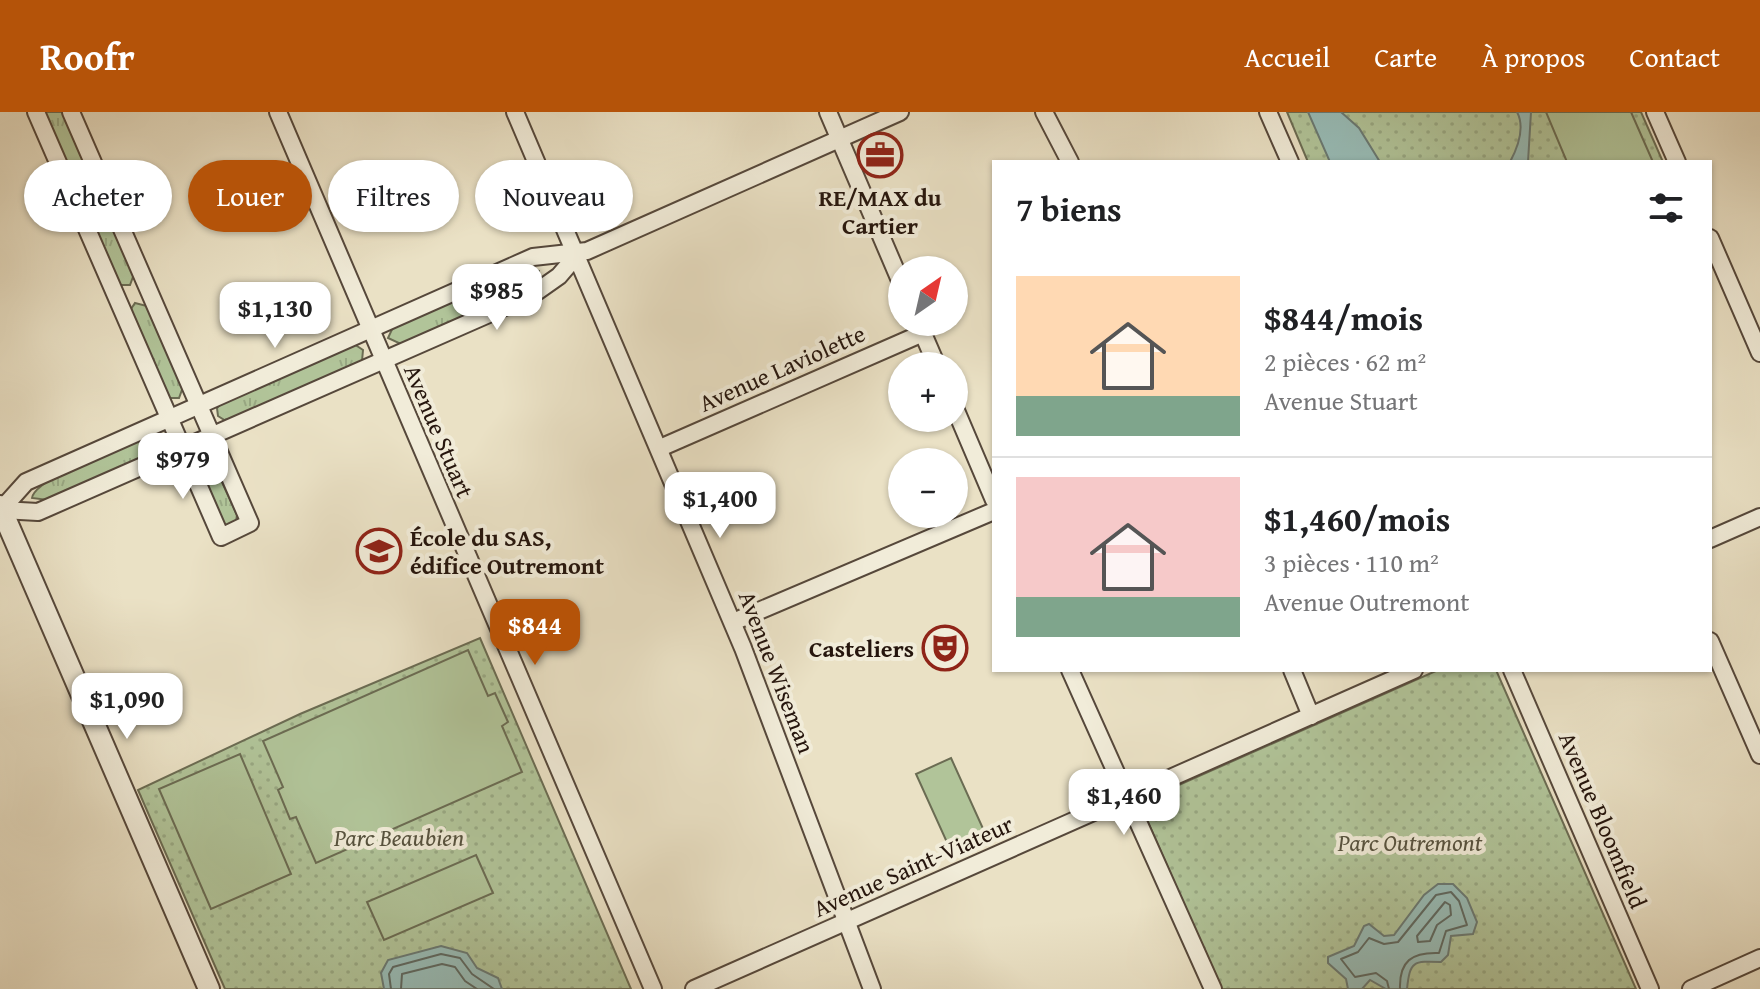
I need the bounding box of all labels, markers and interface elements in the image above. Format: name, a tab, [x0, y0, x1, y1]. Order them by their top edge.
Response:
text: Roofr	[40, 28, 135, 84]
text: Accueil	[1244, 36, 1330, 77]
text: Carte	[1374, 36, 1437, 77]
text: À propos	[1481, 36, 1585, 77]
text: Contact	[1629, 36, 1720, 77]
office icon: RE/MAX du Cartier	[856, 131, 904, 179]
chip: Acheter	[24, 160, 172, 232]
chip: Louer	[188, 160, 312, 232]
chip: Filtres	[328, 160, 459, 232]
chip: Nouveau	[475, 160, 633, 232]
place label: RE/MAX du Cartier	[818, 180, 942, 243]
text: 7 biens	[1016, 184, 1122, 233]
icon: filters	[1644, 186, 1688, 230]
north arrow	[888, 256, 968, 336]
map controls	[888, 256, 968, 528]
pin: $985	[450, 264, 544, 332]
text: $985	[470, 270, 524, 309]
pin: $1,130	[210, 282, 340, 350]
text: $1,130	[238, 288, 312, 327]
text: $844/mois	[1264, 293, 1423, 342]
icon: home	[1080, 308, 1176, 404]
street label: Avenue Laviolette	[693, 316, 871, 420]
text: 2 pièces · 62 m²	[1264, 342, 1426, 381]
button: +	[888, 352, 968, 432]
street label: Avenue Stuart	[395, 359, 483, 504]
text: Avenue Stuart	[1264, 381, 1418, 420]
pin: $979	[136, 433, 230, 501]
text: $979	[156, 439, 210, 478]
button: −	[888, 448, 968, 528]
pin: $1,400	[655, 472, 785, 540]
text: $1,400	[683, 478, 757, 517]
text: $1,460/mois	[1264, 494, 1450, 543]
icon: home	[1080, 509, 1176, 605]
place label: École du SAS, édifice Outremont	[410, 520, 604, 583]
school or university icon: École du SAS, édifice Outremont	[355, 527, 403, 575]
text: 3 pièces · 110 m²	[1264, 543, 1439, 582]
text: Avenue Outremont	[1264, 582, 1469, 621]
street label: Avenue Wiseman	[730, 586, 824, 759]
pin: $844	[488, 599, 582, 667]
text: $844	[508, 605, 562, 644]
theatre icon: Casteliers	[921, 624, 969, 672]
place label: Casteliers	[809, 631, 914, 666]
pin: $1,090	[62, 673, 192, 741]
text: $1,090	[90, 679, 164, 718]
street label: Avenue Bloomfield	[1550, 726, 1656, 914]
pin: $1,460	[1059, 769, 1189, 837]
text: $1,460	[1087, 775, 1161, 814]
street label: Avenue Saint-Viateur	[807, 806, 1019, 926]
park label: Parc Beaubien	[333, 820, 464, 855]
park label: Parc Outremont	[1337, 825, 1483, 860]

